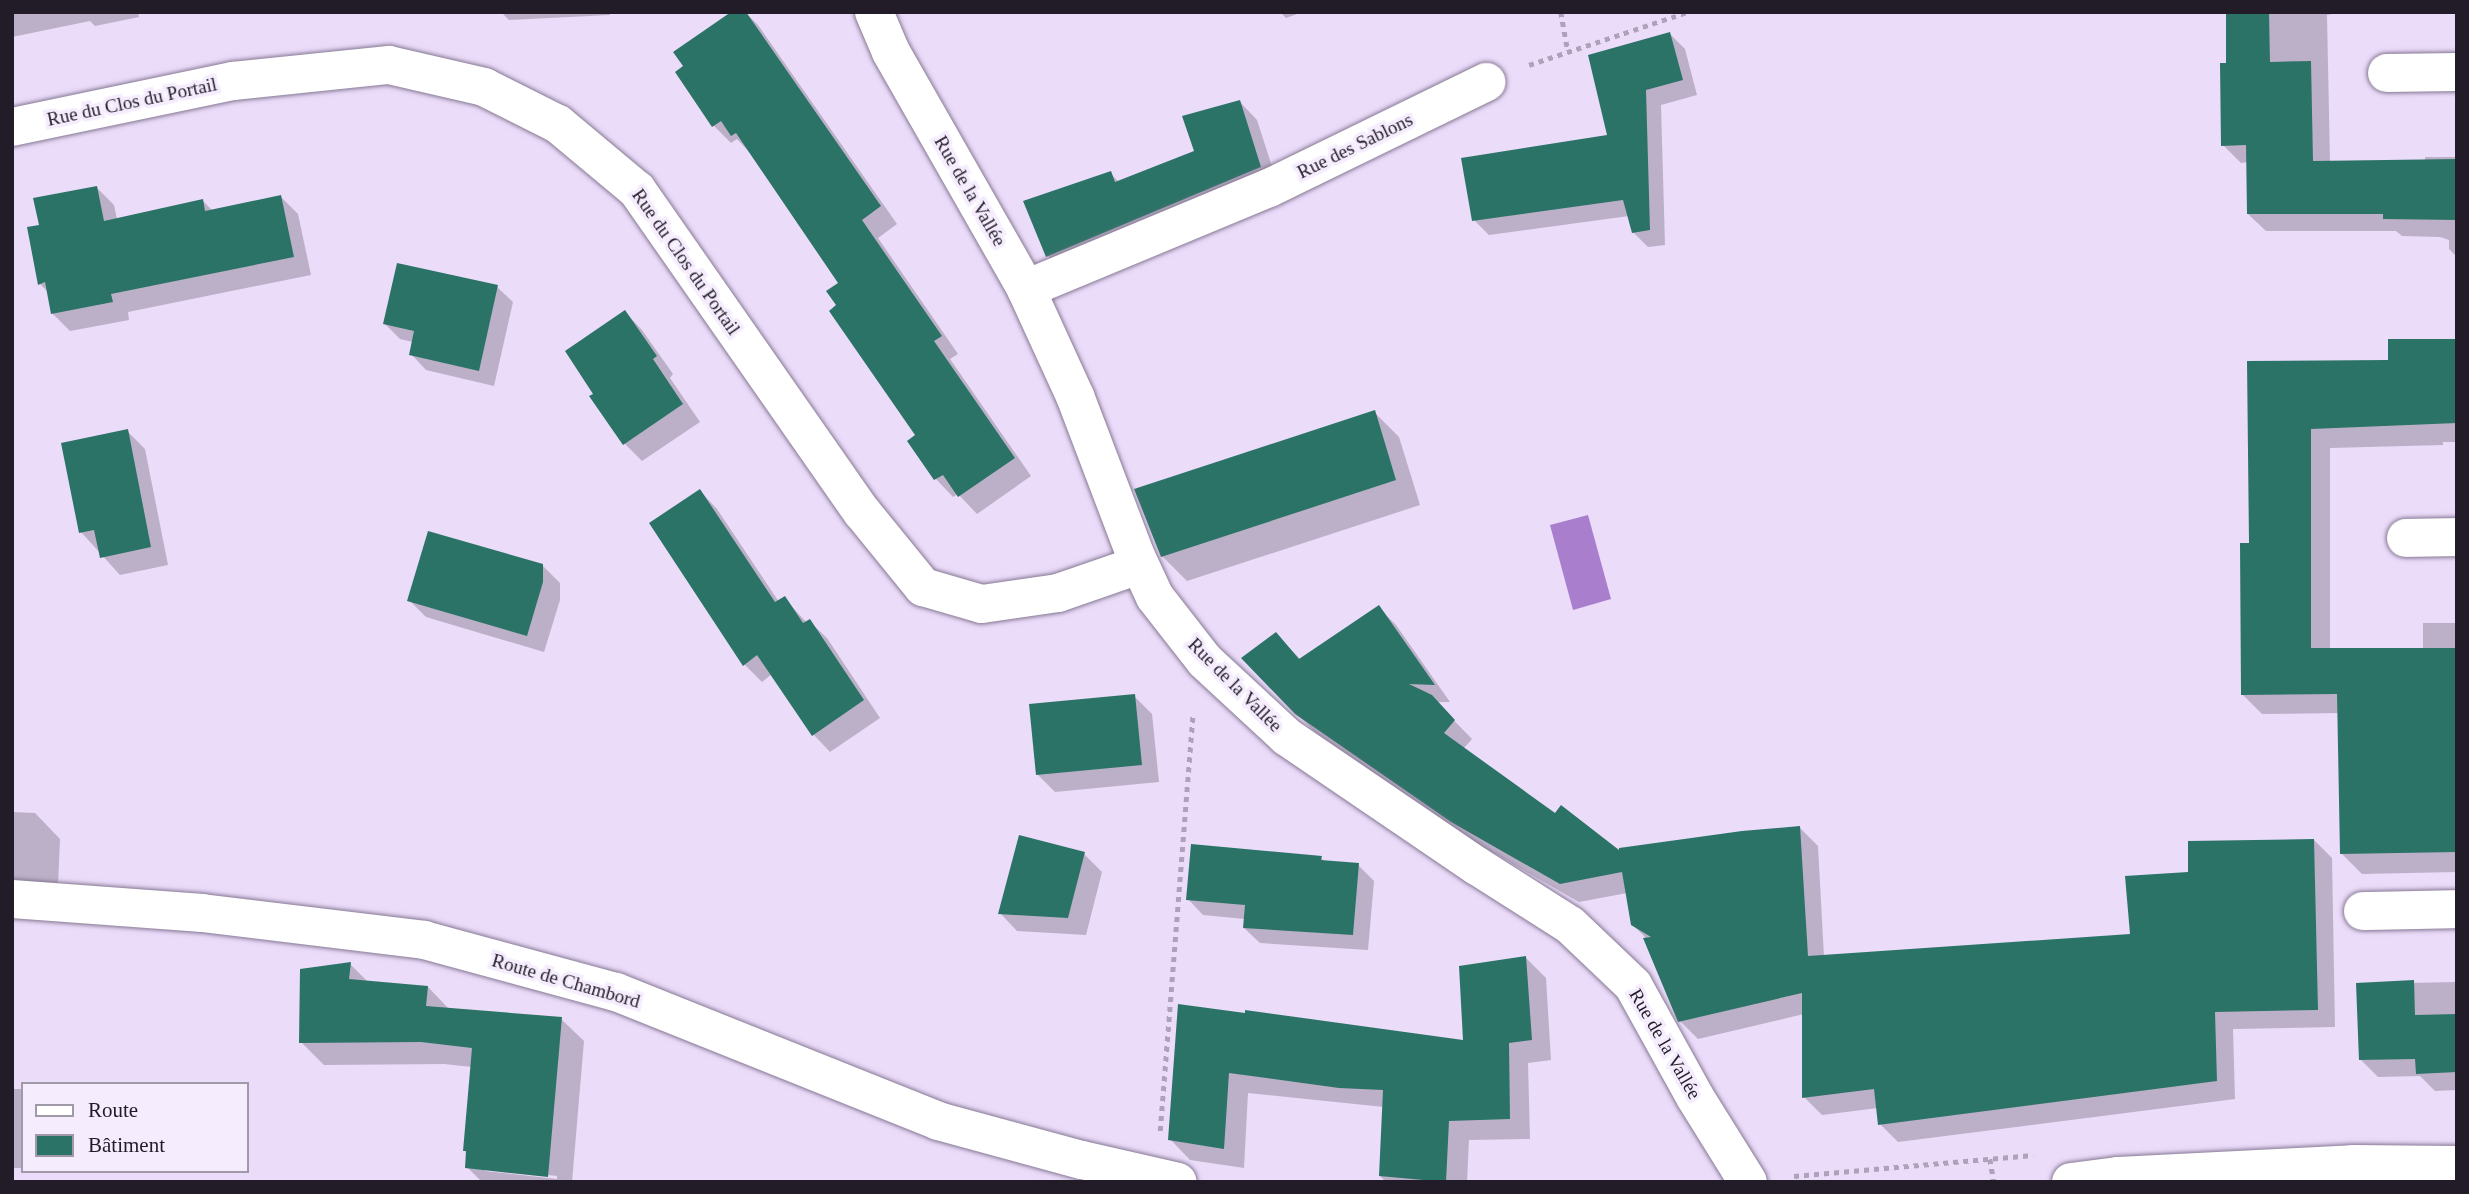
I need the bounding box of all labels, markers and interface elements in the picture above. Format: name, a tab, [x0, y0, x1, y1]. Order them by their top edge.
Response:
street label: Rue du Clos du Portail	[45, 73, 219, 131]
street label: Rue des Sablons	[1294, 108, 1416, 184]
street label: Rue de la Vallée	[929, 132, 1011, 250]
street label: Rue du Clos du Portail	[627, 185, 745, 339]
street label: Rue de la Vallée	[1183, 633, 1287, 737]
street label: Route de Chambord	[489, 949, 643, 1013]
street label: Rue de la Vallée	[1624, 985, 1706, 1103]
legend	[21, 1082, 248, 1173]
text: Route	[88, 1098, 138, 1122]
text: Bâtiment	[88, 1133, 165, 1157]

